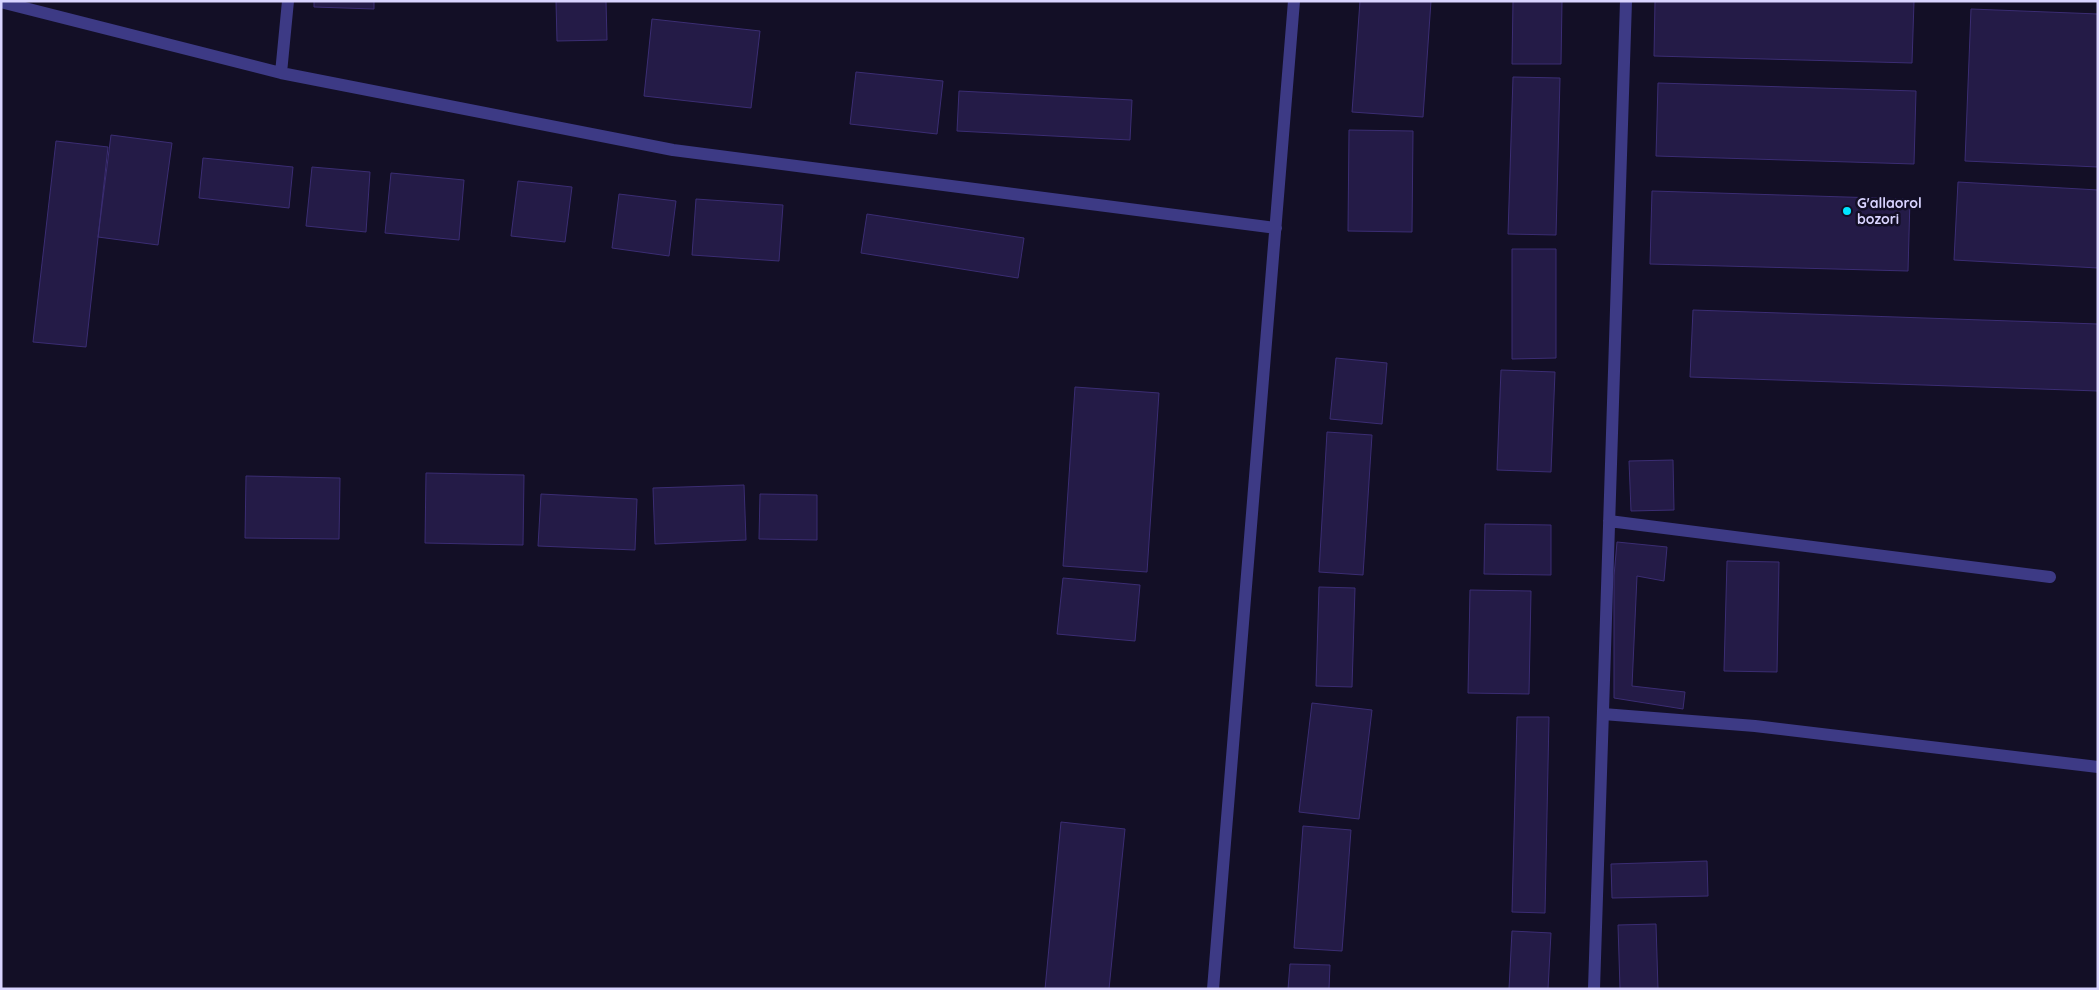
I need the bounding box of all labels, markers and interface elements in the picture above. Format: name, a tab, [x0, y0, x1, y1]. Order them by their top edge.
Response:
place label: G'allaorol bozori	[1857, 194, 1922, 228]
marker: G'allaorol bozori	[1841, 205, 1853, 217]

